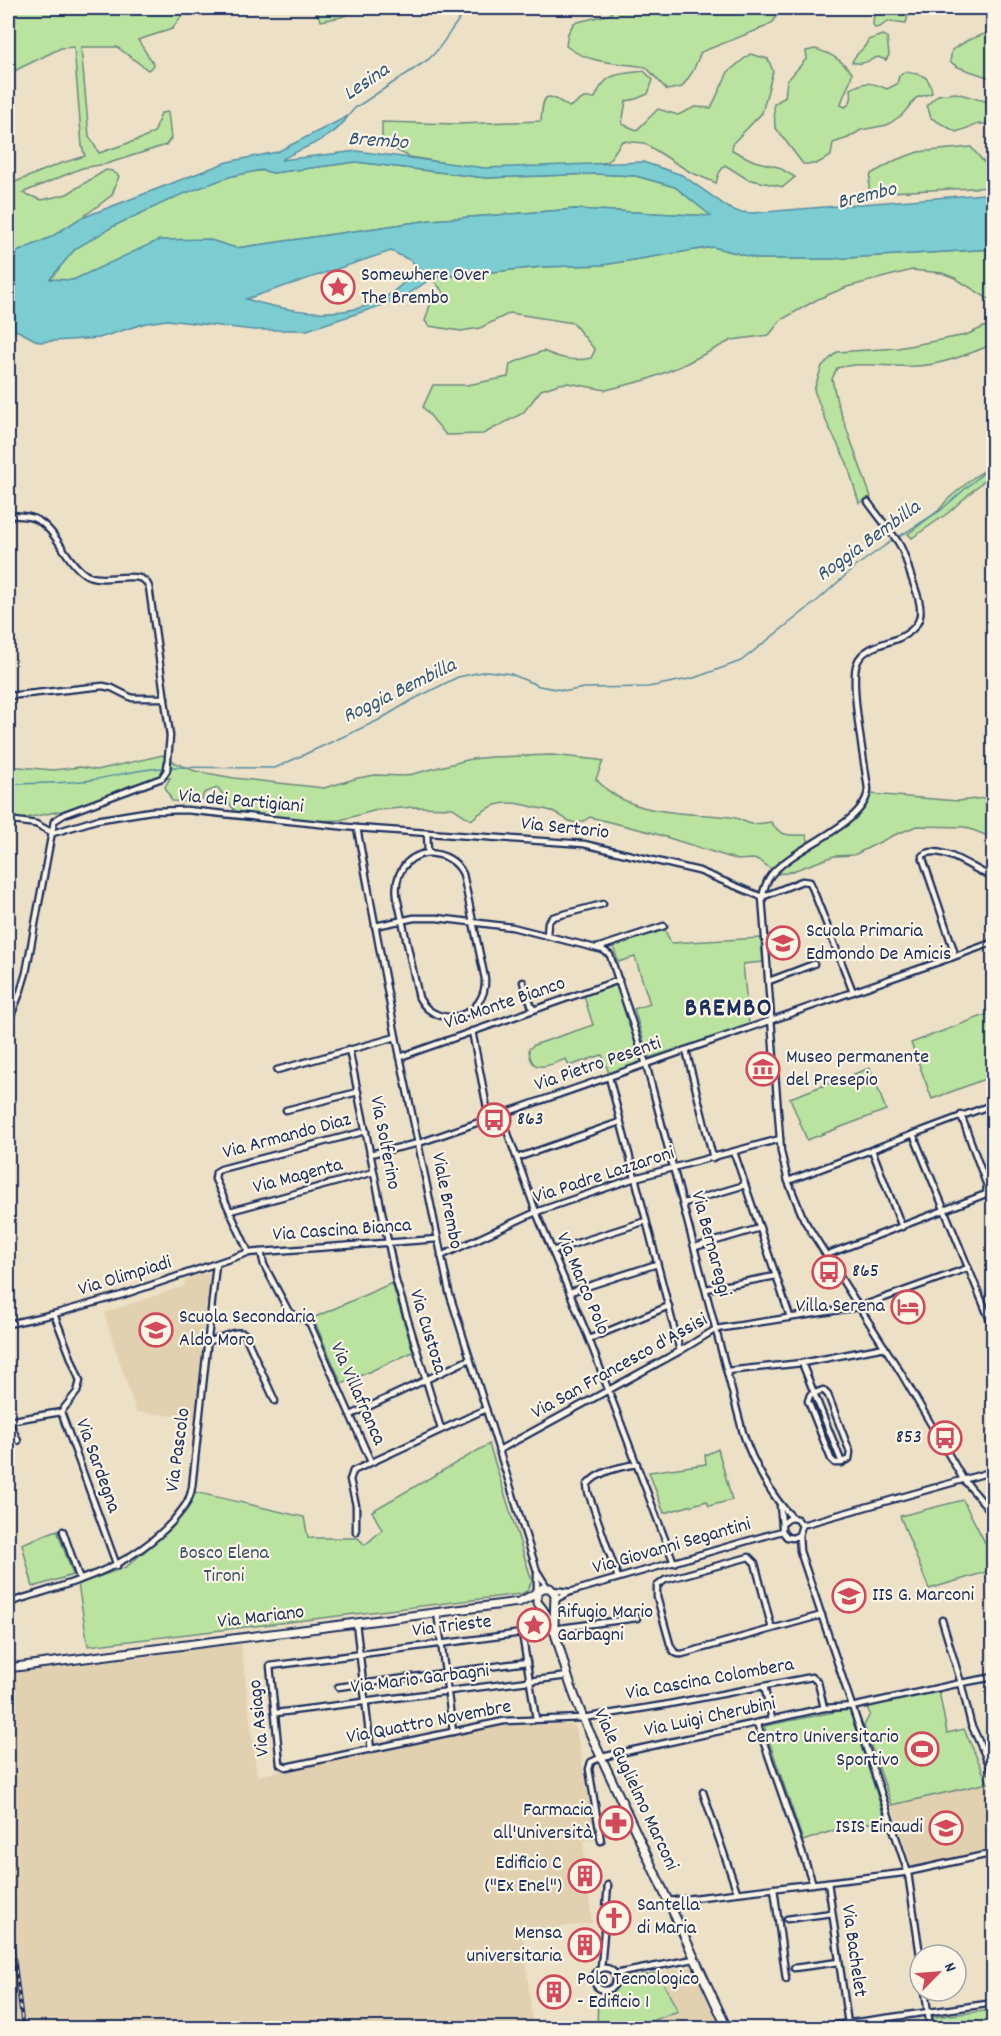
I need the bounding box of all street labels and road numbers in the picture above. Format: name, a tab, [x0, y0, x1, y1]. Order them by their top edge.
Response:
street label: Via dei Partigiani	[177, 783, 305, 821]
street label: Via Sertorio	[520, 810, 611, 848]
street label: Via Monte Bianco	[441, 970, 569, 1038]
street label: Via Pietro Pesenti	[531, 1030, 665, 1100]
street label: Via Solferino	[361, 1094, 407, 1192]
street label: Via Armando Diaz	[220, 1106, 355, 1168]
street label: Via Padre Lazzaroni	[530, 1140, 679, 1212]
street label: Viale Brembo	[423, 1150, 469, 1252]
street label: Via Magenta	[250, 1151, 347, 1202]
street label: Via Bernareggi	[682, 1188, 738, 1301]
street label: Via Cascina Bianca	[272, 1212, 413, 1250]
street label: Via Marco Polo	[548, 1228, 616, 1340]
street label: Via Olimpiadi	[75, 1249, 175, 1304]
street label: Via Custoza	[401, 1286, 453, 1378]
street label: Via San Francesco d'Assisi	[527, 1307, 714, 1427]
street label: Via Villafranca	[322, 1338, 392, 1450]
street label: Via Pascolo	[159, 1406, 199, 1494]
street label: Via Sardegna	[67, 1415, 127, 1518]
street label: Via Giovanni Segantini	[590, 1511, 755, 1583]
street label: Via Mariano	[216, 1599, 306, 1637]
street label: Via Trieste	[411, 1608, 493, 1646]
street label: Via Cascina Colombera	[624, 1651, 797, 1709]
street label: Via Mario Garbagni	[349, 1658, 491, 1702]
street label: Via Asiago	[242, 1678, 278, 1758]
street label: Via Luigi Cherubini	[642, 1690, 779, 1746]
street label: Via Quattro Novembre	[344, 1693, 514, 1753]
street label: Viale Guglielmo Marconi	[585, 1704, 685, 1876]
street label: Via Bachelet	[833, 1903, 873, 1999]

